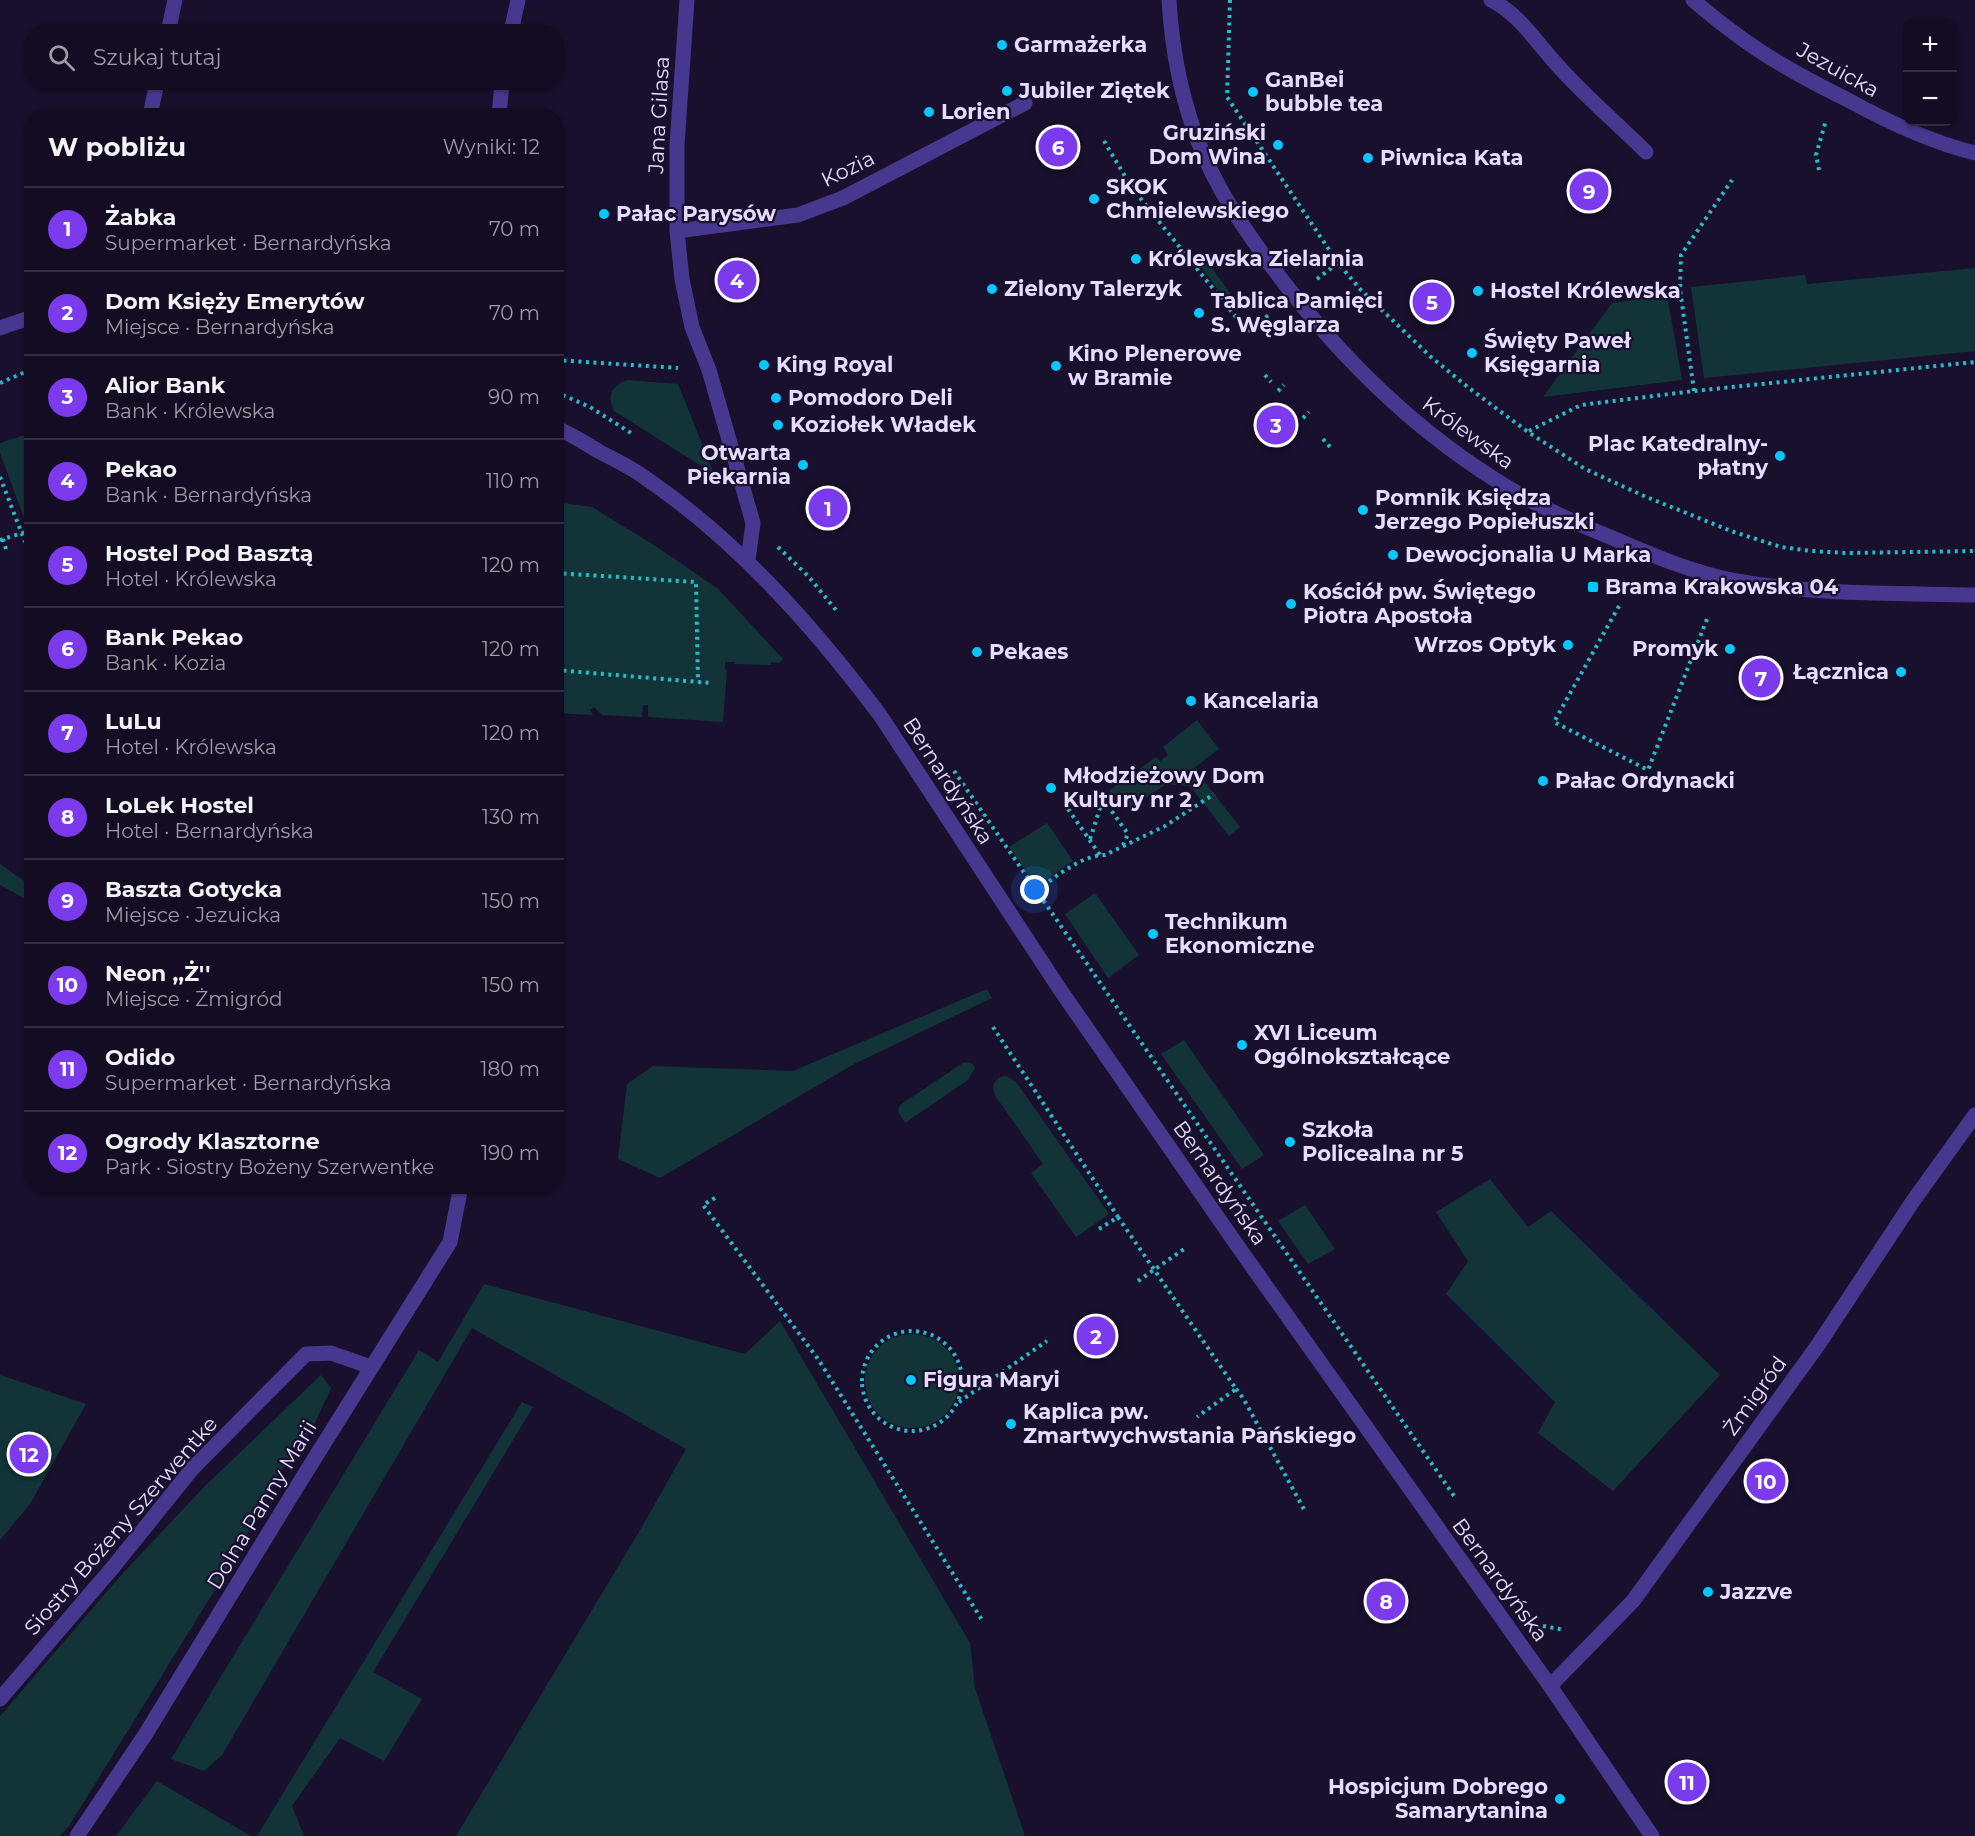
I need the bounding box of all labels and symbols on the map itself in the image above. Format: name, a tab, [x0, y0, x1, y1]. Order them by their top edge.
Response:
place label: Garmażerka	[1014, 32, 1147, 57]
street label: Jezuicka	[1792, 36, 1884, 102]
marker: Garmażerka	[995, 38, 1009, 52]
street label: Jana Gilasa	[643, 56, 674, 175]
place label: GanBei bubble tea	[1265, 67, 1383, 116]
place label: Jubiler Ziętek	[1018, 78, 1170, 103]
marker: Jubiler Ziętek	[1000, 84, 1014, 98]
marker: GanBei bubble tea	[1246, 85, 1260, 99]
place label: Lorien	[941, 99, 1010, 124]
marker: Lorien	[922, 105, 936, 119]
place label: Gruziński Dom Wina	[1149, 120, 1266, 169]
pin: 6	[1038, 124, 1078, 170]
marker: Gruziński Dom Wina	[1271, 138, 1285, 152]
street label: Kozia	[817, 145, 879, 192]
place label: Piwnica Kata	[1380, 145, 1523, 170]
marker: Piwnica Kata	[1361, 151, 1375, 165]
pin: 9	[1570, 168, 1608, 213]
place label: SKOK Chmielewskiego	[1106, 174, 1289, 223]
marker: SKOK Chmielewskiego	[1087, 192, 1101, 206]
place label: Pałac Parysów	[616, 201, 776, 226]
marker: Pałac Parysów	[597, 207, 611, 221]
place label: Królewska Zielarnia	[1148, 246, 1364, 271]
marker: Królewska Zielarnia	[1129, 252, 1143, 266]
pin: 4	[718, 258, 756, 302]
place label: Zielony Talerzyk	[1004, 276, 1182, 301]
place label: Hostel Królewska	[1490, 278, 1681, 303]
pin: 5	[1412, 280, 1452, 324]
marker: Zielony Talerzyk	[985, 282, 999, 296]
marker: Hostel Królewska	[1471, 284, 1485, 298]
place label: Tablica Pamięci S. Węglarza	[1211, 288, 1383, 337]
marker: Tablica Pamięci S. Węglarza	[1192, 306, 1206, 320]
place label: Święty Paweł Księgarnia	[1484, 328, 1632, 377]
place label: Kino Plenerowe w Bramie	[1068, 341, 1242, 390]
marker: Święty Paweł Księgarnia	[1465, 346, 1479, 360]
place label: King Royal	[776, 352, 893, 377]
marker: King Royal	[757, 358, 771, 372]
marker: Kino Plenerowe w Bramie	[1049, 359, 1063, 373]
place label: Pomodoro Deli	[788, 385, 953, 410]
marker: Pomodoro Deli	[769, 391, 783, 405]
street label: Królewska	[1417, 391, 1519, 474]
pin: 3	[1256, 402, 1296, 448]
place label: Koziołek Władek	[790, 412, 976, 437]
marker: Koziołek Władek	[771, 418, 785, 432]
place label: Plac Katedralny- płatny	[1588, 431, 1768, 480]
place label: Otwarta Piekarnia	[687, 440, 791, 489]
marker: Plac Katedralny- płatny	[1773, 449, 1787, 463]
marker: Otwarta Piekarnia	[796, 458, 810, 472]
place label: Pomnik Księdza Jerzego Popiełuszki	[1374, 485, 1594, 534]
pin: 1	[808, 486, 848, 530]
marker: Pomnik Księdza Jerzego Popiełuszki	[1356, 503, 1370, 517]
place label: Dewocjonalia U Marka	[1405, 542, 1651, 567]
marker: Dewocjonalia U Marka	[1386, 548, 1400, 562]
place label: Brama Krakowska 04	[1605, 574, 1839, 599]
place label: Kościół pw. Świętego Piotra Apostoła	[1303, 579, 1536, 628]
marker: Brama Krakowska 04	[1586, 580, 1600, 594]
marker: Kościół pw. Świętego Piotra Apostoła	[1284, 597, 1298, 611]
place label: Wrzos Optyk	[1414, 632, 1556, 657]
place label: Promyk	[1632, 636, 1718, 661]
marker: Wrzos Optyk	[1561, 638, 1575, 652]
place label: Pekaes	[989, 639, 1068, 664]
marker: Promyk	[1723, 642, 1737, 656]
marker: Pekaes	[970, 645, 984, 659]
pin: 7	[1742, 656, 1780, 700]
place label: Łącznica	[1792, 659, 1889, 684]
marker: Łącznica	[1894, 665, 1908, 679]
place label: Kancelaria	[1203, 688, 1319, 713]
marker: Kancelaria	[1184, 694, 1198, 708]
street label: Bernardyńska	[898, 713, 999, 849]
place label: Młodzieżowy Dom Kultury nr 2	[1063, 763, 1265, 812]
place label: Pałac Ordynacki	[1555, 768, 1735, 793]
marker: Pałac Ordynacki	[1536, 774, 1550, 788]
marker: Młodzieżowy Dom Kultury nr 2	[1044, 781, 1058, 795]
your location	[1020, 875, 1049, 904]
place label: Technikum Ekonomiczne	[1165, 909, 1314, 958]
marker: Technikum Ekonomiczne	[1146, 927, 1160, 941]
place label: XVI Liceum Ogólnokształcące	[1254, 1020, 1450, 1069]
marker: XVI Liceum Ogólnokształcące	[1235, 1038, 1249, 1052]
street label: Bernardyńska	[1168, 1116, 1273, 1250]
place label: Szkoła Policealna nr 5	[1302, 1117, 1463, 1166]
marker: Szkoła Policealna nr 5	[1283, 1135, 1297, 1149]
pin: 2	[1076, 1314, 1116, 1358]
street label: Żmigród	[1718, 1351, 1792, 1440]
place label: Figura Maryi	[923, 1367, 1060, 1392]
marker: Figura Maryi	[904, 1373, 918, 1387]
place label: Kaplica pw. Zmartwychwstania Pańskiego	[1023, 1399, 1356, 1448]
street label: Siostry Bożeny Szerwentke	[19, 1411, 222, 1640]
street label: Dolna Panny Marii	[201, 1416, 322, 1594]
marker: Kaplica pw. Zmartwychwstania Pańskiego	[1004, 1417, 1018, 1431]
pin: 12	[9, 1432, 48, 1476]
pin: 10	[1746, 1458, 1786, 1504]
street label: Bernardyńska	[1447, 1513, 1553, 1646]
pin: 8	[1366, 1578, 1406, 1624]
place label: Jazzve	[1719, 1579, 1792, 1604]
marker: Jazzve	[1701, 1585, 1715, 1599]
pin: 11	[1668, 1760, 1706, 1804]
place label: Hospicjum Dobrego Samarytanina	[1328, 1774, 1548, 1823]
marker: Hospicjum Dobrego Samarytanina	[1553, 1792, 1567, 1806]

